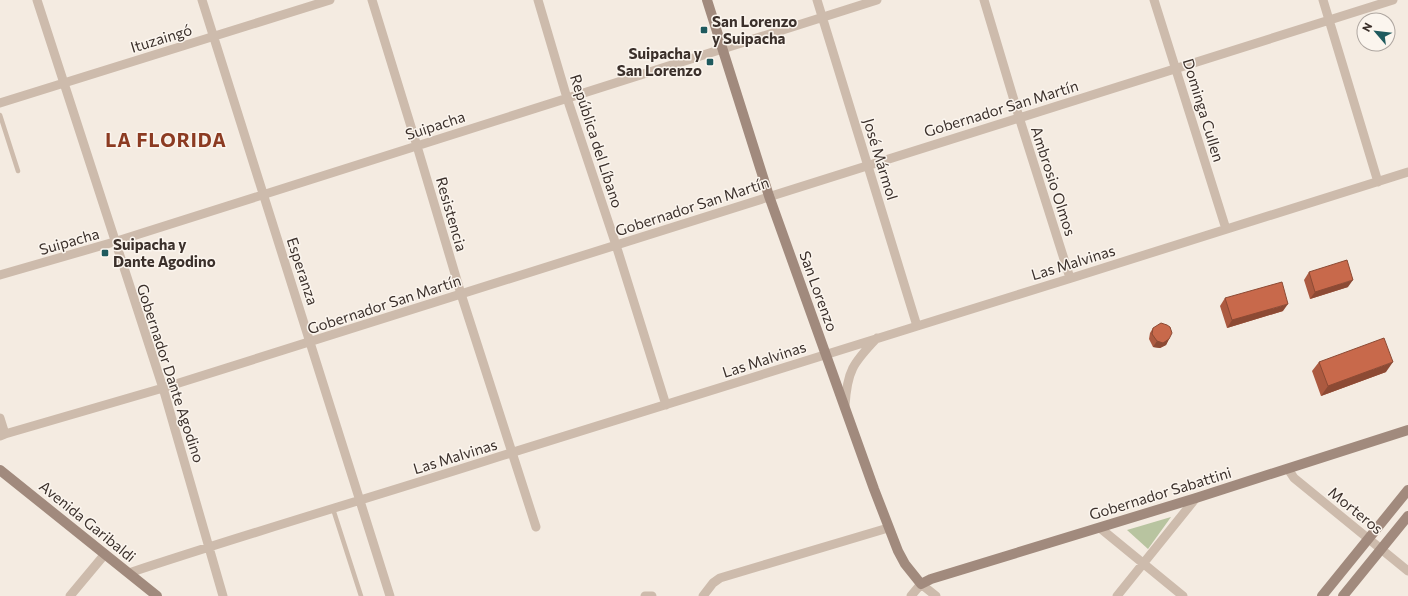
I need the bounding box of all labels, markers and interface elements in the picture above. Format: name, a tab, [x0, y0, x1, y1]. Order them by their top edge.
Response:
place label: San Lorenzo y Suipacha	[712, 12, 797, 47]
north arrow	[1356, 12, 1396, 52]
street label: Ituzaingó	[128, 20, 194, 56]
text: N	[1359, 20, 1374, 34]
marker: San Lorenzo y Suipacha	[699, 25, 709, 35]
place label: Suipacha y San Lorenzo	[617, 44, 703, 79]
street label: Dominga Cullen	[1180, 56, 1228, 164]
marker: Suipacha y San Lorenzo	[705, 57, 715, 67]
street label: República del Líbano	[567, 72, 627, 210]
street label: Gobernador San Martín	[922, 76, 1080, 140]
street label: Suipacha	[403, 107, 467, 143]
street label: José Mármol	[860, 116, 902, 202]
street label: Ambrosio Olmos	[1028, 124, 1080, 238]
district label: LA FLORIDA	[105, 128, 227, 151]
street label: Gobernador San Martín	[613, 173, 771, 239]
street label: Resistencia	[433, 175, 471, 253]
street label: Suipacha	[37, 224, 101, 258]
place label: Suipacha y Dante Agodino	[113, 235, 216, 270]
street label: Esperanza	[284, 235, 322, 307]
street label: Las Malvinas	[1029, 241, 1117, 283]
marker: Suipacha y Dante Agodino	[100, 248, 110, 258]
street label: San Lorenzo	[796, 248, 842, 334]
street label: Gobernador San Martín	[305, 271, 463, 337]
street label: Gobernador Dante Agodino	[134, 281, 208, 465]
street label: Las Malvinas	[720, 337, 808, 381]
street label: Las Malvinas	[411, 435, 499, 477]
street label: Gobernador Sabattini	[1087, 463, 1233, 523]
street label: Avenida Garibaldi	[36, 477, 140, 565]
street label: Morteros	[1325, 483, 1387, 537]

